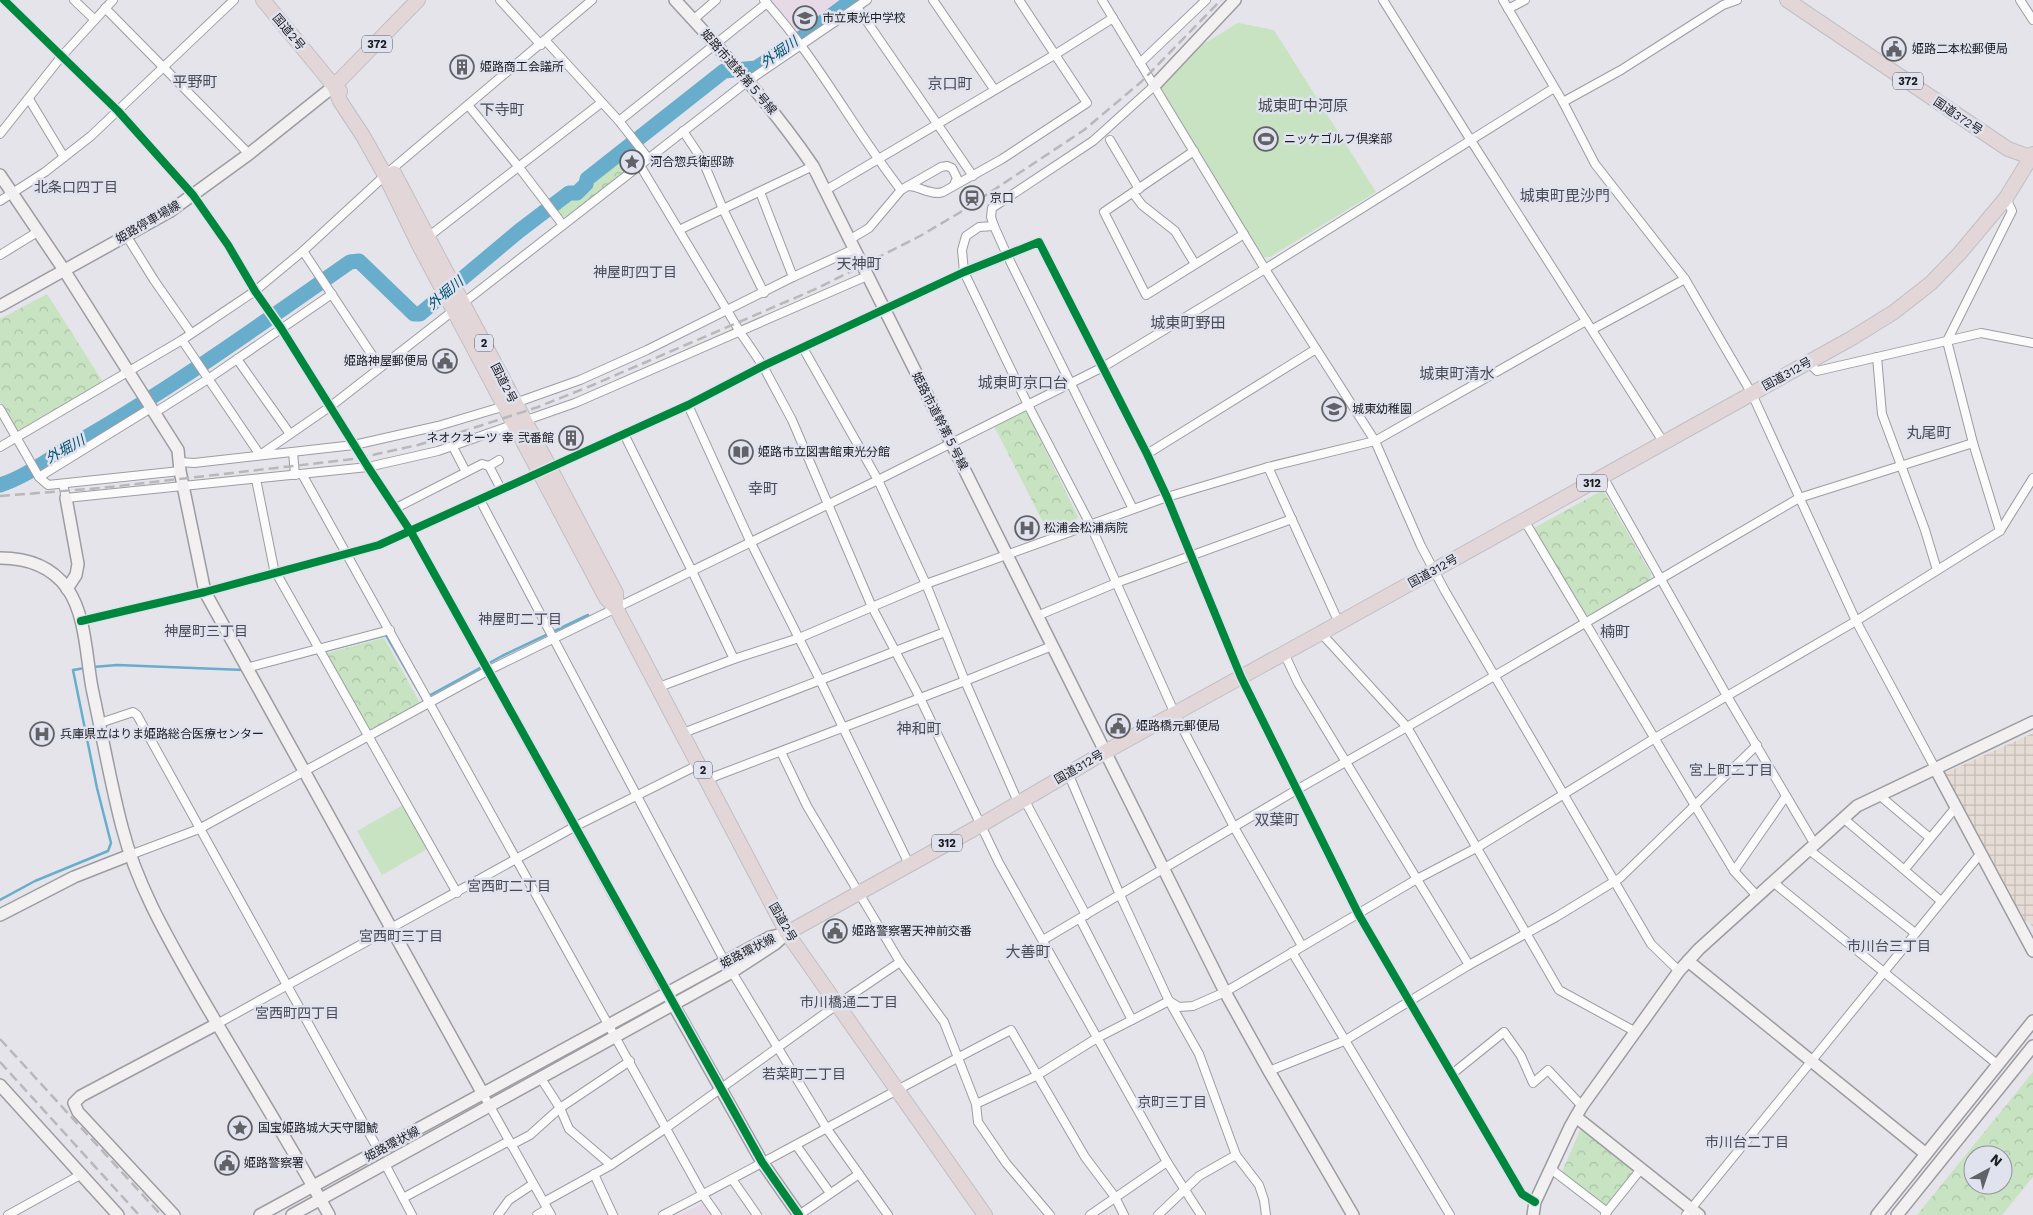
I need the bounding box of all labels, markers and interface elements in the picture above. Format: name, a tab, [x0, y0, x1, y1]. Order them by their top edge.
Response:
school or university icon: 市立東光中学校	[792, 5, 818, 31]
street label: 国道2号	[270, 11, 308, 53]
place label: 市立東光中学校	[822, 11, 906, 25]
street label: 姫路市道幹第５号線	[698, 27, 780, 117]
water label: 外堀川	[757, 32, 802, 71]
road number: 372	[362, 36, 392, 52]
public building icon: 姫路二本松郵便局	[1881, 36, 1907, 62]
place label: 姫路二本松郵便局	[1912, 42, 2008, 56]
building icon: 姫路商工会議所	[449, 54, 475, 80]
place label: 姫路商工会議所	[480, 60, 564, 74]
road number: 372	[1893, 72, 1923, 90]
district label: 平野町	[172, 73, 218, 91]
district label: 京口町	[927, 75, 973, 93]
street label: 国道372号	[1931, 94, 1985, 138]
district label: 城東町中河原	[1258, 97, 1348, 115]
district label: 下寺町	[479, 101, 525, 119]
sports icon: ニッケゴルフ倶楽部	[1253, 126, 1279, 152]
place label: ニッケゴルフ倶楽部	[1284, 132, 1392, 146]
place icon: 河合惣兵衛邸跡	[619, 149, 645, 175]
place label: 河合惣兵衛邸跡	[650, 155, 734, 169]
district label: 北条口四丁目	[34, 179, 118, 195]
station icon: 京口	[959, 185, 985, 211]
district label: 城東町毘沙門	[1520, 187, 1610, 205]
place label: 京口	[990, 191, 1014, 205]
street label: 姫路停車場線	[113, 198, 183, 246]
district label: 天神町	[836, 255, 882, 273]
district label: 神屋町四丁目	[593, 264, 677, 280]
water label: 外堀川	[424, 272, 468, 313]
district label: 城東町野田	[1150, 314, 1226, 332]
road number: 2	[475, 334, 493, 352]
public building icon: 姫路神屋郵便局	[432, 348, 458, 374]
place label: 姫路神屋郵便局	[344, 354, 428, 368]
street label: 国道312号	[1760, 355, 1814, 393]
street label: 国道2号	[488, 361, 520, 405]
district label: 城東町清水	[1419, 365, 1495, 383]
street label: 姫路市道幹第５号線	[909, 370, 971, 472]
district label: 城東町京口台	[978, 374, 1068, 392]
school or university icon: 城東幼稚園	[1321, 396, 1347, 422]
place label: 城東幼稚園	[1352, 402, 1412, 416]
district label: 丸尾町	[1906, 424, 1952, 442]
building icon: ネオクオーツ 幸 弐番館	[558, 425, 584, 451]
water label: 外堀川	[43, 431, 89, 466]
place label: ネオクオーツ 幸 弐番館	[426, 431, 554, 445]
library icon: 姫路市立図書館東光分館	[728, 439, 754, 465]
place label: 姫路市立図書館東光分館	[758, 445, 890, 459]
road number: 312	[1577, 474, 1607, 492]
district label: 幸町	[748, 480, 778, 498]
hospital icon: 松浦会松浦病院	[1014, 515, 1040, 541]
place label: 松浦会松浦病院	[1044, 521, 1128, 535]
street label: 国道312号	[1406, 552, 1460, 590]
district label: 神屋町二丁目	[478, 611, 562, 627]
district label: 神屋町三丁目	[164, 623, 248, 639]
district label: 楠町	[1600, 623, 1630, 641]
public building icon: 姫路橋元郵便局	[1105, 713, 1131, 739]
place label: 姫路橋元郵便局	[1136, 719, 1220, 733]
district label: 神和町	[896, 720, 942, 738]
hospital icon: 兵庫県立はりま姫路総合医療センター	[29, 721, 55, 747]
place label: 兵庫県立はりま姫路総合医療センター	[60, 727, 264, 741]
street label: 国道312号	[1052, 747, 1106, 787]
road number: 2	[694, 762, 712, 778]
district label: 宮上町二丁目	[1689, 762, 1773, 778]
district label: 双葉町	[1254, 811, 1300, 829]
road number: 312	[932, 834, 962, 851]
district label: 宮西町二丁目	[467, 878, 551, 894]
street label: 国道2号	[766, 900, 800, 944]
public building icon: 姫路警察署天神前交番	[822, 918, 848, 944]
place label: 姫路警察署天神前交番	[852, 924, 972, 938]
district label: 宮西町三丁目	[359, 928, 443, 944]
street label: 姫路環状線	[718, 931, 778, 971]
district label: 市川台三丁目	[1847, 938, 1931, 954]
district label: 大善町	[1005, 943, 1051, 961]
district label: 市川橋通二丁目	[800, 994, 898, 1010]
district label: 宮西町四丁目	[255, 1005, 339, 1021]
district label: 若菜町二丁目	[762, 1066, 846, 1082]
district label: 京町三丁目	[1137, 1094, 1207, 1110]
place icon: 国宝姫路城大天守閣鯱	[227, 1115, 253, 1141]
place label: 国宝姫路城大天守閣鯱	[258, 1121, 378, 1135]
street label: 姫路環状線	[362, 1124, 422, 1164]
district label: 市川台二丁目	[1705, 1134, 1789, 1150]
north arrow	[1963, 1145, 2013, 1195]
public building icon: 姫路警察署	[214, 1150, 240, 1176]
text: N	[1987, 1151, 2005, 1170]
place label: 姫路警察署	[244, 1156, 304, 1170]

